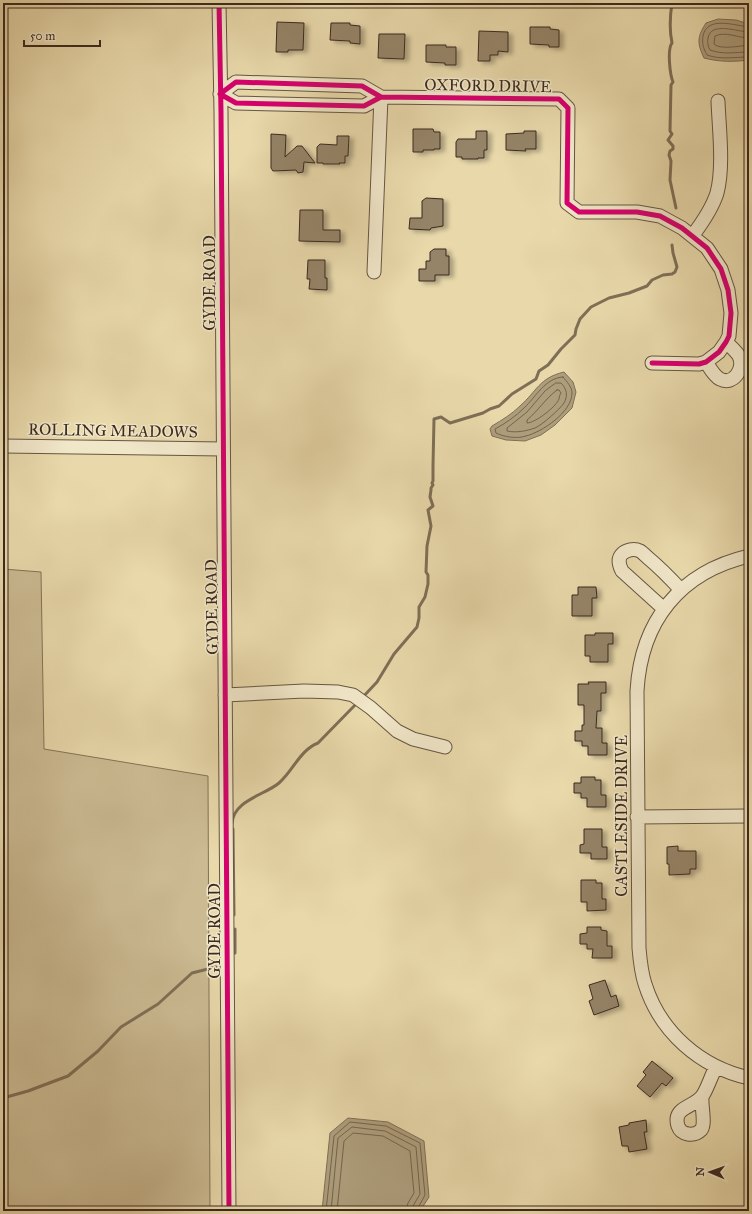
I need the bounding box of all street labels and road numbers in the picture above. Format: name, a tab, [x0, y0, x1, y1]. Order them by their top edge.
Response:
street label: OXFORD DRIVE	[424, 75, 552, 96]
street label: GYDE ROAD	[200, 235, 219, 331]
street label: ROLLING MEADOWS	[28, 420, 198, 441]
street label: GYDE ROAD	[201, 559, 222, 655]
street label: CASTLESIDE DRIVE	[612, 735, 631, 897]
street label: GYDE ROAD	[205, 883, 224, 979]

